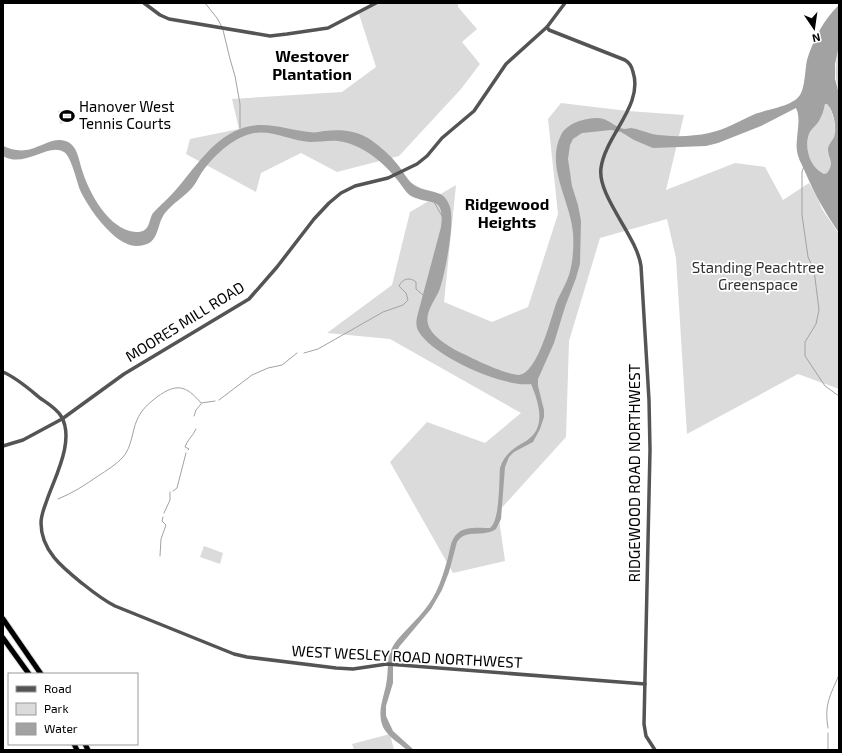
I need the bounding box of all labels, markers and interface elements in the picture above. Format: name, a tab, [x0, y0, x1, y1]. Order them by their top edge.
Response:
north arrow	[794, 8, 834, 48]
text: N	[811, 31, 822, 45]
district label: Westover Plantation	[272, 46, 352, 83]
place label: Hanover West Tennis Courts	[79, 97, 175, 132]
sports icon: Hanover West Tennis Courts	[58, 107, 76, 125]
district label: Ridgewood Heights	[465, 194, 549, 231]
park label: Standing Peachtree Greenspace	[692, 258, 824, 293]
street label: MOORES MILL ROAD	[122, 277, 247, 365]
street label: RIDGEWOOD ROAD NORTHWEST	[625, 363, 643, 582]
street label: WEST WESLEY ROAD NORTHWEST	[291, 641, 523, 671]
legend	[8, 673, 138, 745]
text: Road	[44, 681, 72, 695]
text: Park	[44, 701, 69, 715]
text: Water	[44, 721, 78, 735]

